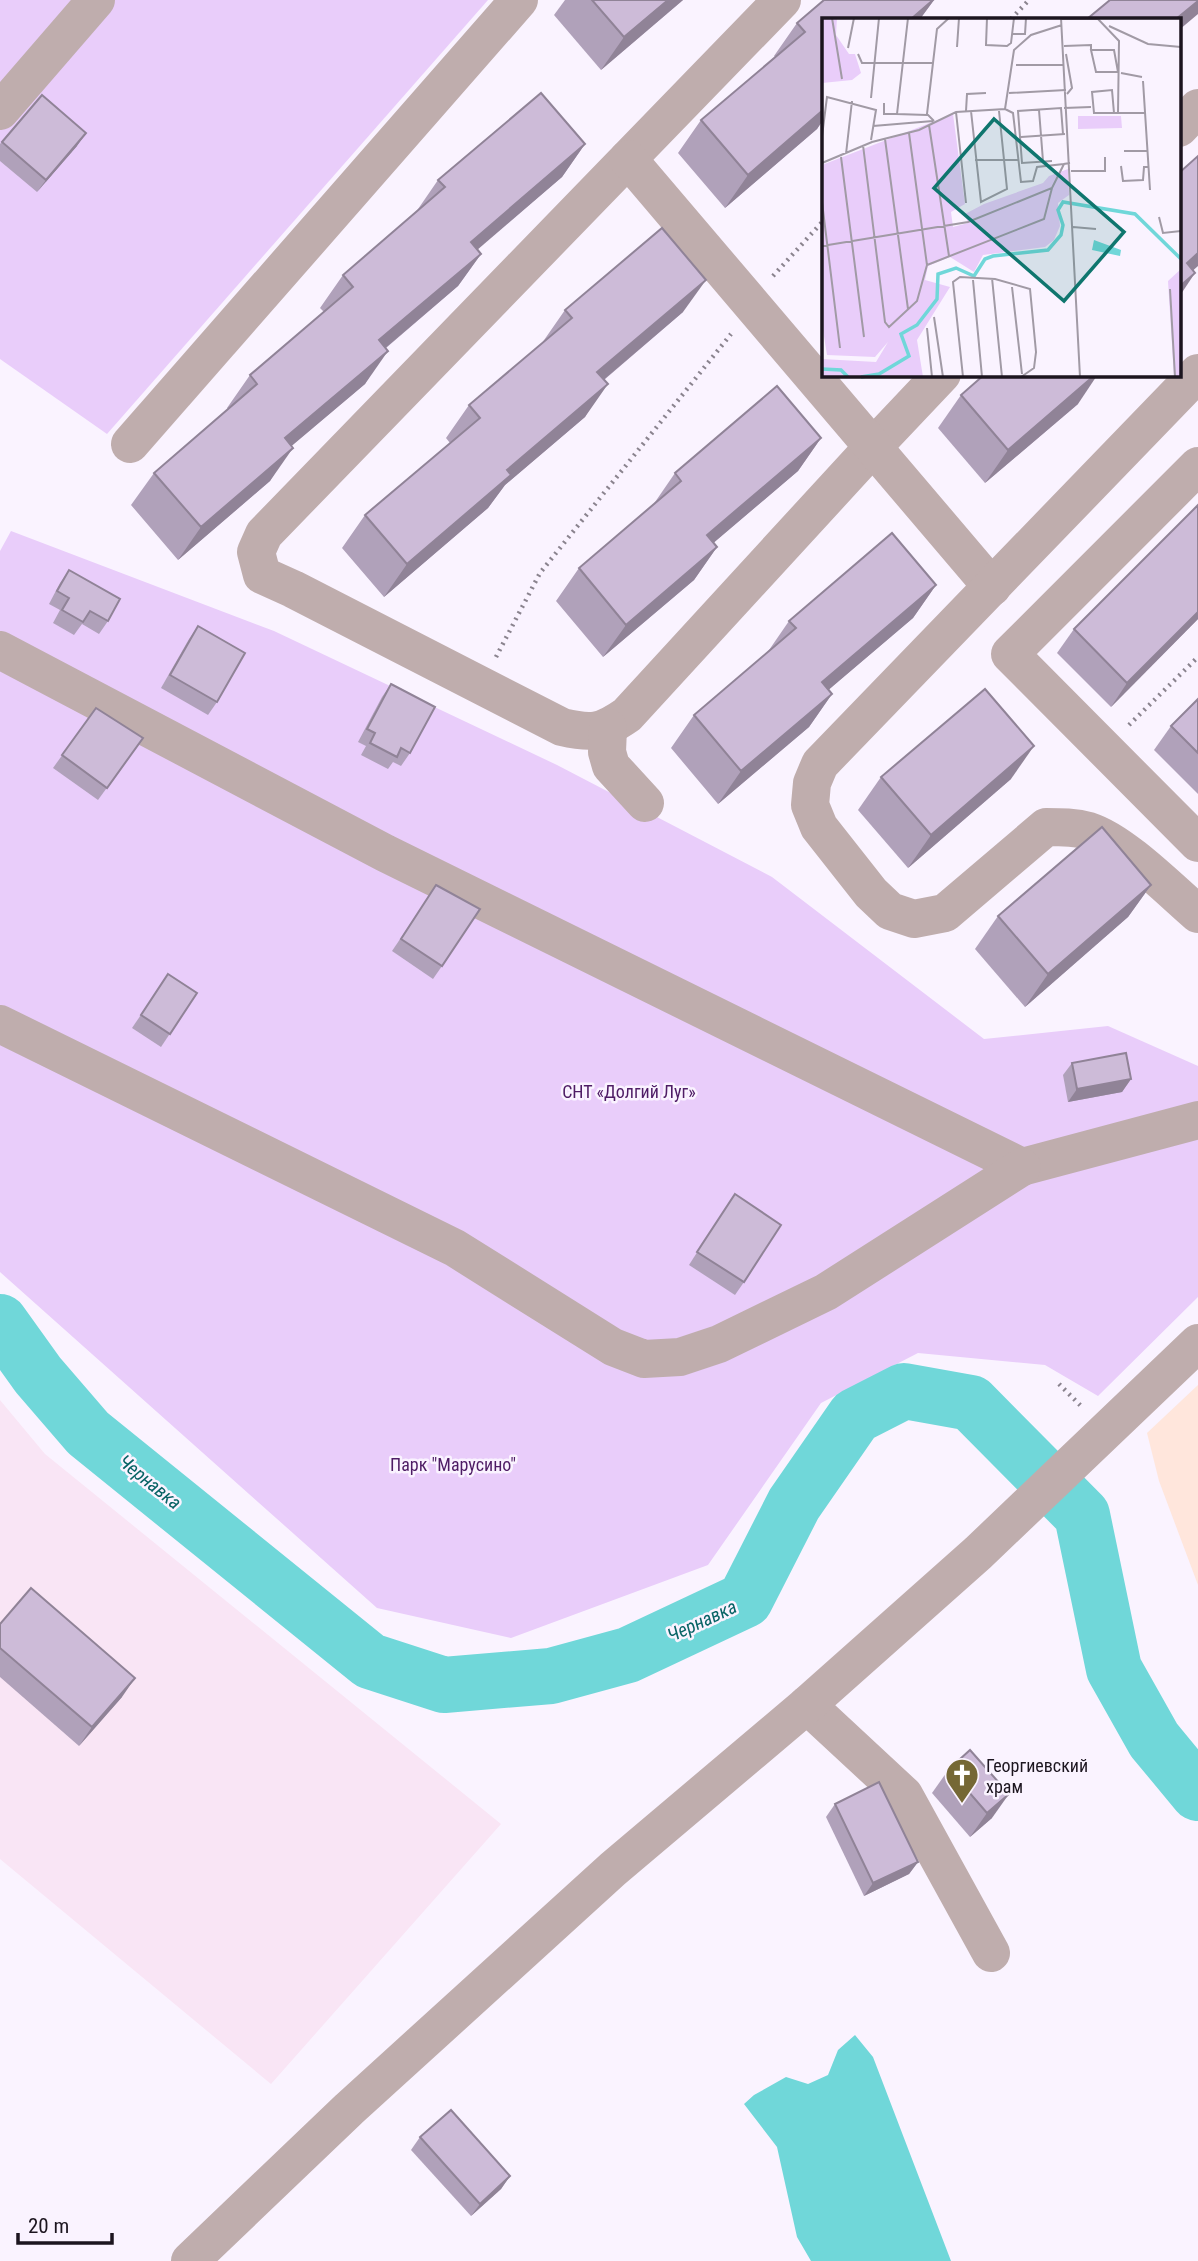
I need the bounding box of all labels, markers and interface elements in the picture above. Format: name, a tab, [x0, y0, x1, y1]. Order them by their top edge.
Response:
inset map	[822, 18, 1180, 376]
park label: СНТ «Долгий Луг»	[562, 1081, 696, 1102]
water label: Чернавка	[114, 1450, 186, 1514]
park label: Парк "Марусино"	[390, 1454, 516, 1475]
water label: Чернавка	[664, 1595, 740, 1647]
place label: Георгиевский храм	[986, 1755, 1088, 1797]
church icon: Георгиевский храм	[943, 1756, 981, 1805]
scale bar	[18, 2202, 112, 2246]
text: 20 m	[28, 2214, 69, 2238]

